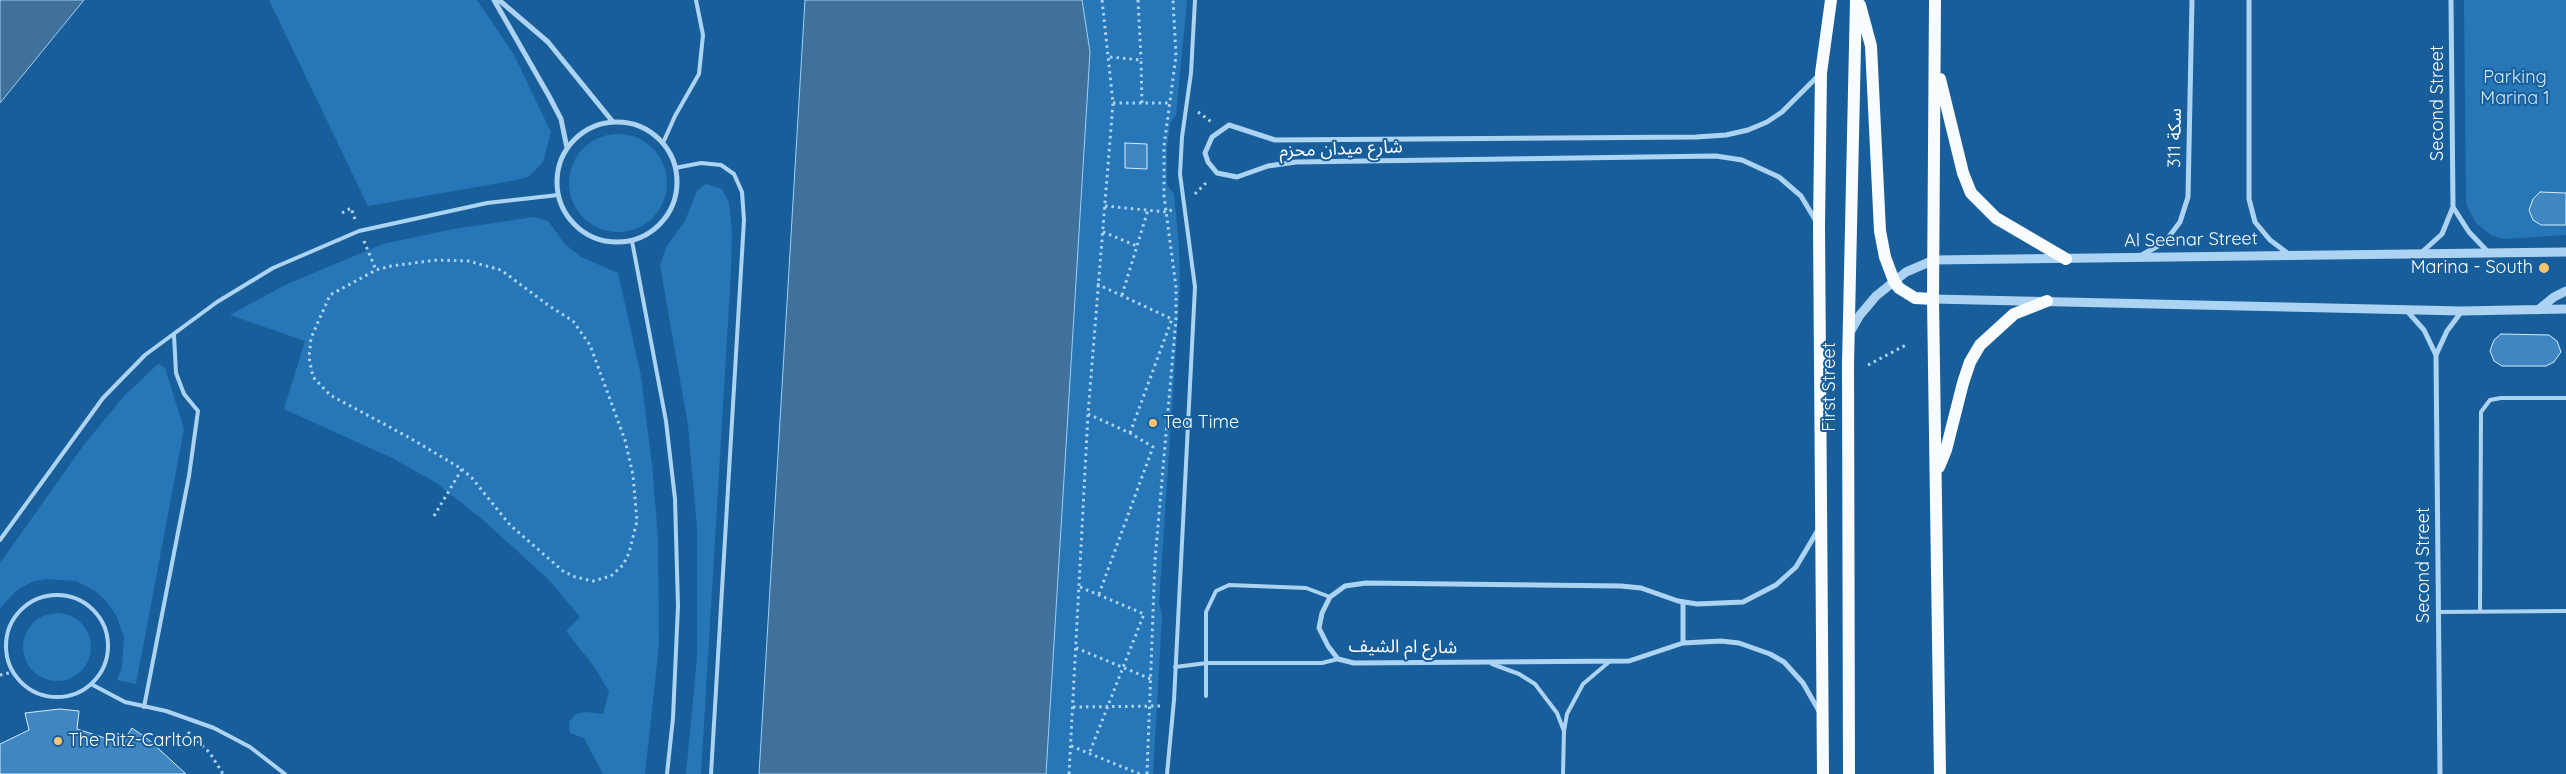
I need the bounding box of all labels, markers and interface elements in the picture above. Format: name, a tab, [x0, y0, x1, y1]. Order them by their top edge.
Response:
street label: Second Street	[2427, 45, 2449, 161]
park label: Parking Marina 1	[2480, 67, 2550, 110]
street label: سكة 311	[2164, 108, 2186, 168]
street label: شارع ميدان محزم	[1279, 136, 1403, 162]
street label: Al Seenar Street	[2124, 228, 2258, 252]
place label: Marina - South	[2411, 257, 2533, 279]
marker: Marina - South	[2537, 261, 2551, 275]
street label: First Street	[1819, 342, 1841, 432]
place label: Tea Time	[1163, 412, 1239, 434]
marker: Tea Time	[1147, 417, 1159, 429]
street label: Second Street	[2413, 507, 2435, 623]
street label: شارع ام الشيف	[1348, 635, 1458, 659]
place label: The Ritz-Carlton	[68, 730, 203, 752]
marker: The Ritz-Carlton	[52, 735, 64, 747]

